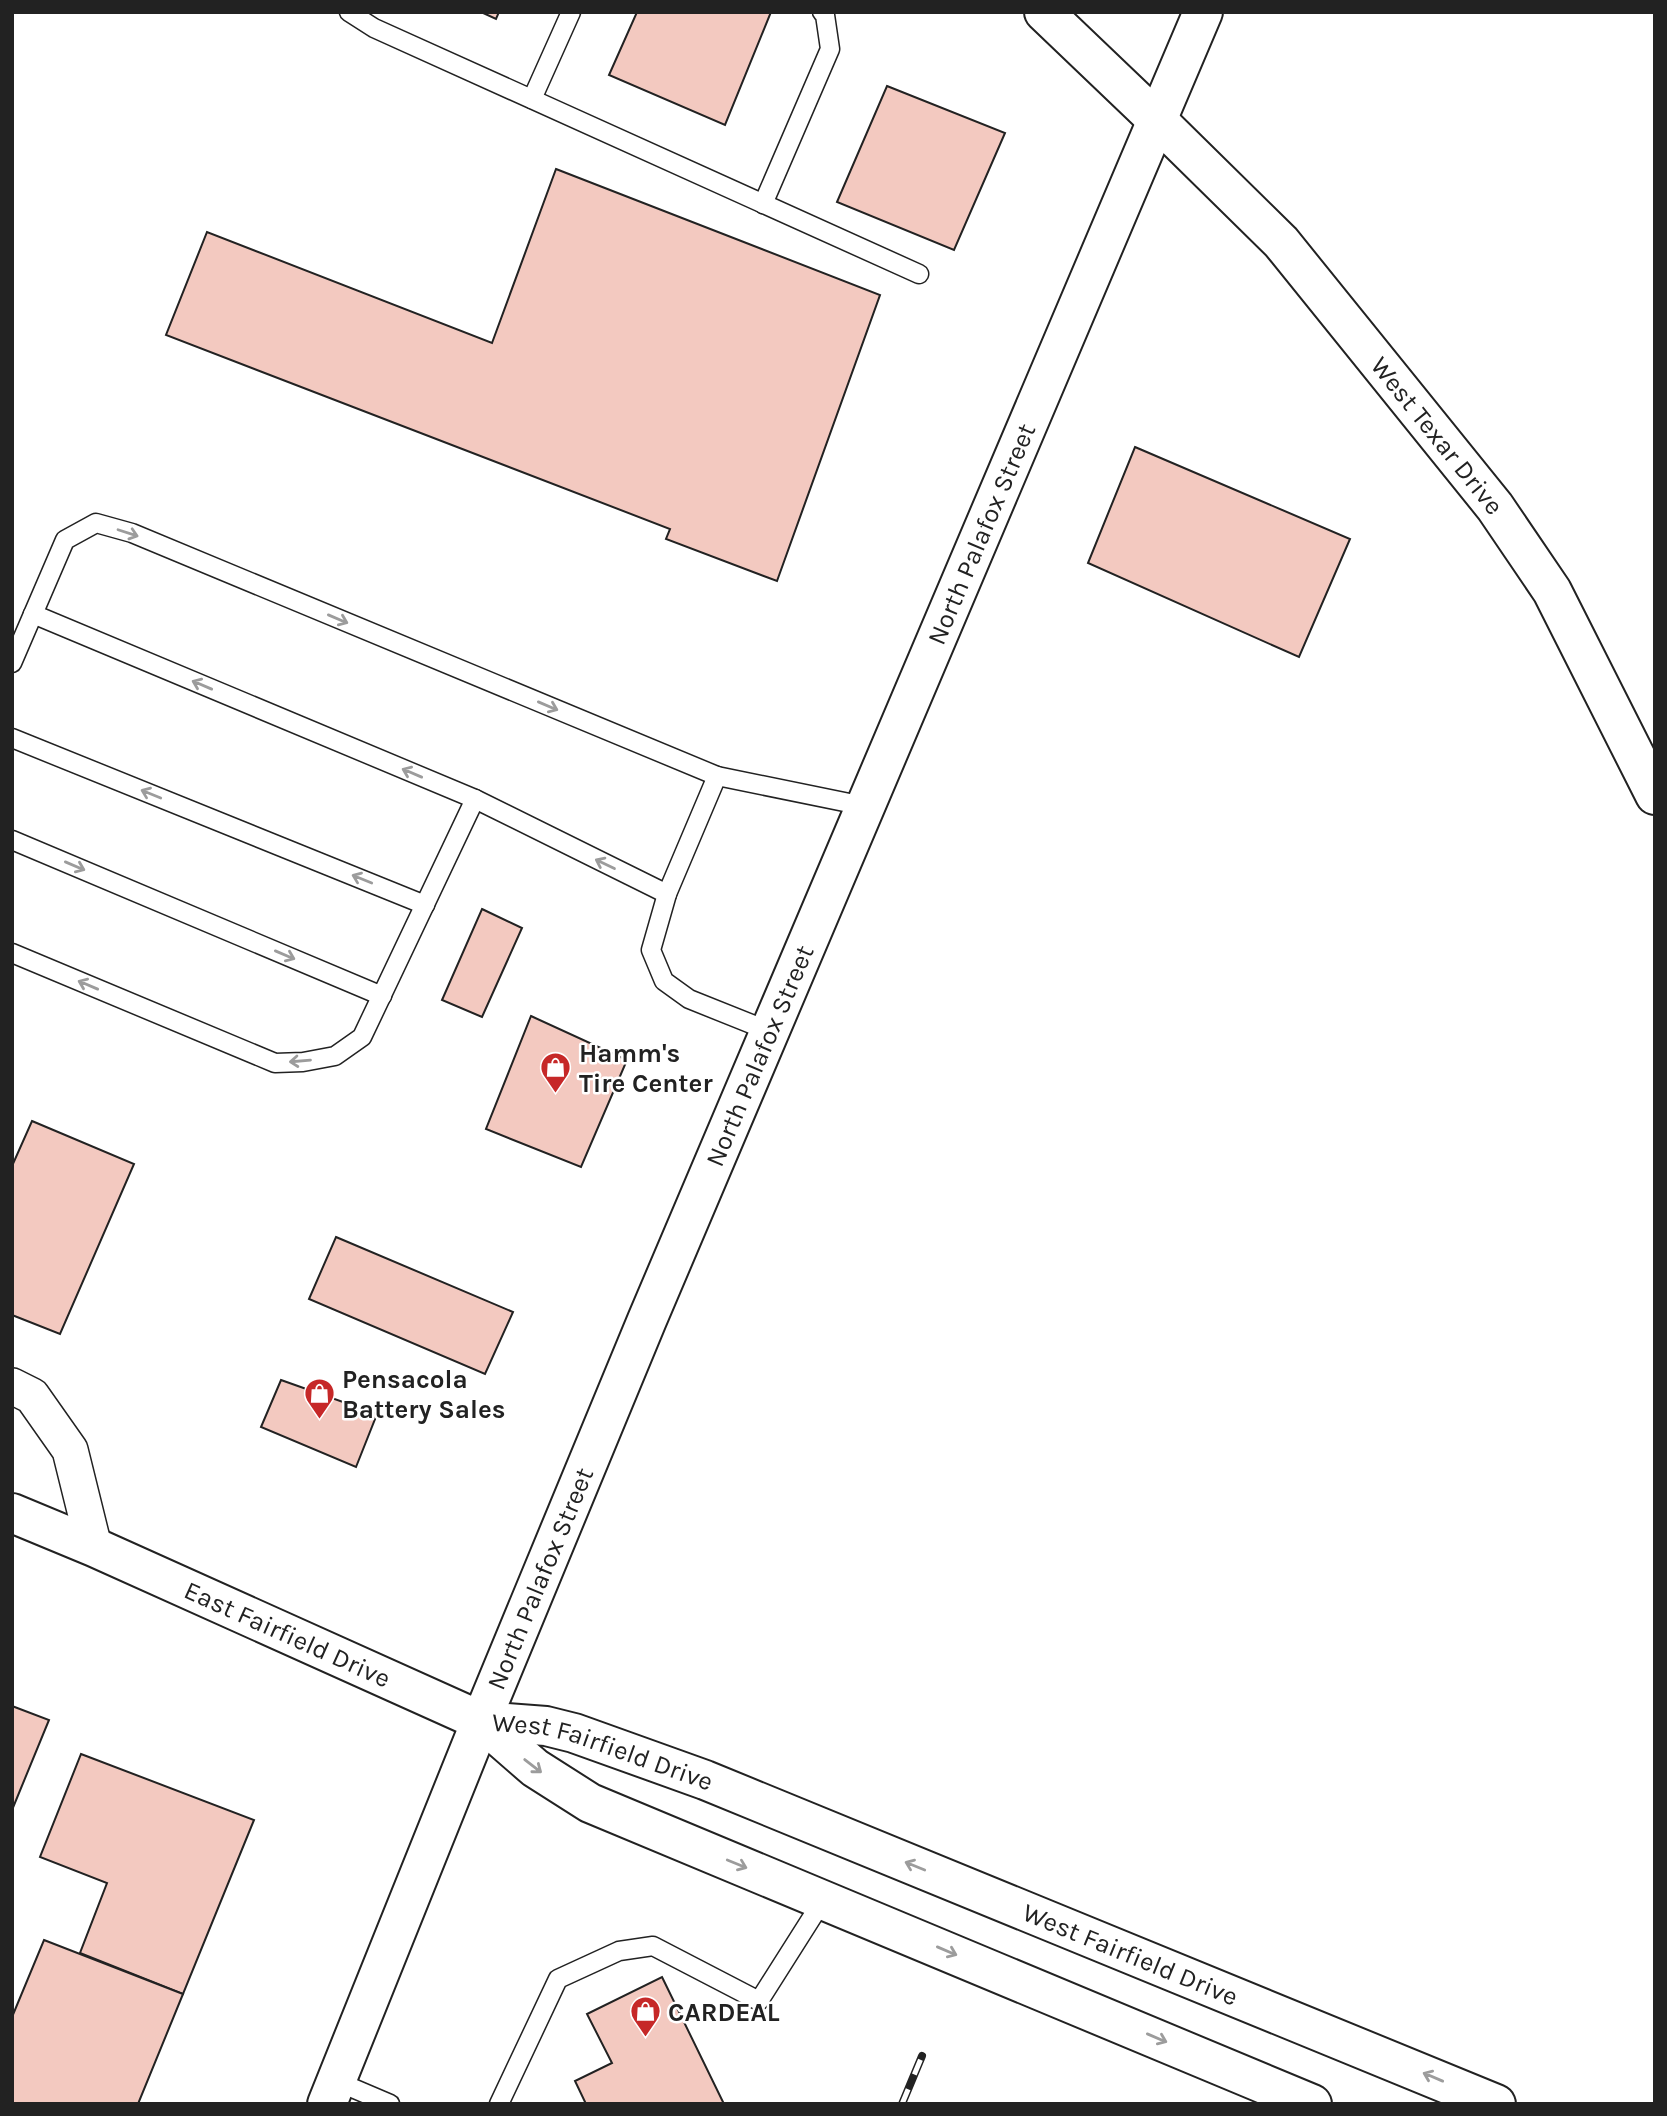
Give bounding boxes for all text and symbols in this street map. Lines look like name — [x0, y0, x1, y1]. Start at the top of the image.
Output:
street label: West Texar Drive — [1364, 350, 1510, 521]
street label: North Palafox Street — [920, 418, 1042, 649]
one-way arrow — [117, 527, 139, 540]
one-way arrow — [327, 613, 349, 626]
one-way arrow — [192, 678, 214, 691]
one-way arrow — [537, 701, 559, 714]
one-way arrow — [402, 766, 424, 779]
one-way arrow — [141, 787, 162, 800]
one-way arrow — [595, 856, 616, 870]
one-way arrow — [64, 861, 85, 874]
one-way arrow — [352, 872, 373, 885]
street label: North Palafox Street — [699, 940, 820, 1171]
one-way arrow — [273, 949, 295, 962]
one-way arrow — [78, 977, 100, 990]
place label: Hamm's Tire Center — [579, 1038, 713, 1099]
shop icon: Hamm's Tire Center — [539, 1051, 573, 1095]
one-way arrow — [289, 1055, 312, 1068]
place label: Pensacola Battery Sales — [342, 1364, 505, 1425]
shop icon: Pensacola Battery Sales — [302, 1377, 336, 1421]
street label: North Palafox Street — [480, 1463, 600, 1694]
street label: East Fairfield Drive — [180, 1574, 396, 1694]
street label: West Fairfield Drive — [491, 1706, 718, 1797]
one-way arrow — [523, 1758, 541, 1773]
one-way arrow — [725, 1858, 747, 1871]
one-way arrow — [905, 1858, 926, 1871]
street label: West Fairfield Drive — [1018, 1896, 1243, 2012]
one-way arrow — [935, 1945, 957, 1958]
shop icon: CARDEAL — [628, 1995, 662, 2039]
place label: CARDEAL — [668, 1997, 780, 2028]
one-way arrow — [1146, 2033, 1167, 2046]
one-way arrow — [1423, 2070, 1445, 2083]

